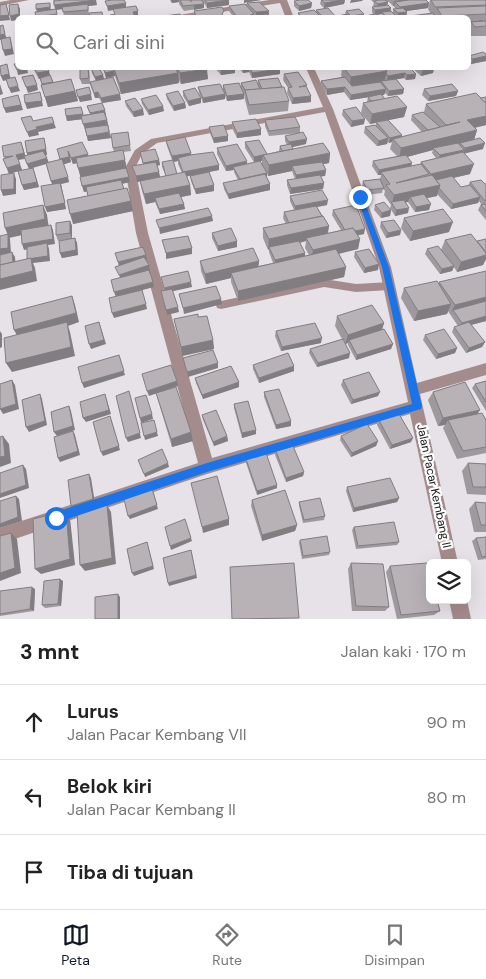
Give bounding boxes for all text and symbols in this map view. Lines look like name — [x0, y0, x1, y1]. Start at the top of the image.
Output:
search box — [15, 15, 471, 70]
icon: search — [33, 29, 61, 57]
text: Cari di sini — [73, 30, 165, 55]
route end — [349, 186, 372, 209]
street label: Jalan Pacar Kembang II — [413, 422, 455, 550]
route start — [45, 507, 68, 530]
map controls — [426, 559, 471, 604]
button: layers — [426, 559, 471, 604]
text: 3 mnt — [20, 638, 79, 666]
text: Jalan kaki · 170 m — [341, 641, 466, 662]
text: Lurus — [67, 699, 119, 724]
icon: ahead — [20, 708, 48, 736]
text: 90 m — [426, 712, 466, 733]
text: Jalan Pacar Kembang VII — [67, 724, 247, 745]
text: Belok kiri — [67, 774, 152, 799]
icon: left — [20, 783, 48, 811]
text: 80 m — [427, 787, 466, 808]
text: Jalan Pacar Kembang II — [67, 799, 236, 820]
icon: arrive — [20, 858, 48, 886]
text: Tiba di tujuan — [67, 860, 193, 885]
tab: Peta — [61, 921, 90, 969]
tab: Rute — [212, 921, 242, 969]
tab: Disimpan — [364, 921, 425, 969]

